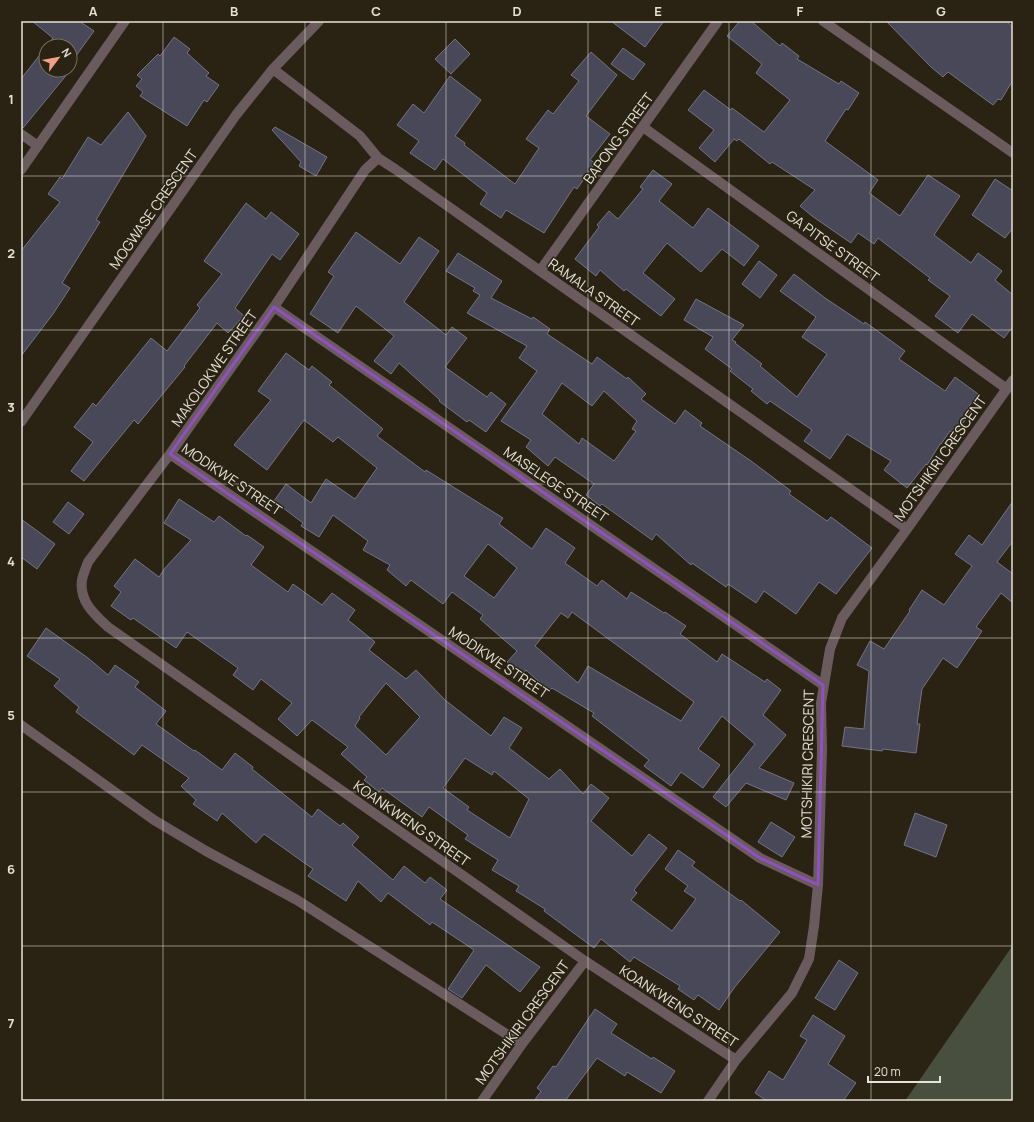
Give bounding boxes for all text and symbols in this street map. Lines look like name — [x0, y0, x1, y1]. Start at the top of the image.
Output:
text: A — [89, 2, 98, 20]
text: B — [230, 2, 238, 20]
text: C — [371, 2, 381, 20]
text: D — [512, 2, 522, 20]
text: E — [654, 2, 662, 20]
text: F — [797, 2, 804, 20]
text: G — [936, 2, 946, 20]
north arrow — [38, 38, 78, 78]
text: N — [58, 45, 75, 60]
street label: BAPONG STREET — [578, 88, 658, 187]
text: 1 — [8, 90, 14, 108]
street label: MOGWASE CRESCENT — [104, 145, 202, 273]
street label: GA PITSE STREET — [783, 206, 884, 287]
text: 2 — [7, 244, 15, 262]
street label: RAMALA STREET — [545, 253, 644, 331]
street label: MAKOLOKWE STREET — [167, 306, 262, 430]
street label: MOTSHIKIRI CRESCENT — [890, 391, 991, 524]
text: 3 — [7, 398, 15, 416]
street label: MODIKWE STREET — [178, 438, 286, 520]
street label: MASELEGE STREET — [500, 442, 613, 526]
text: 4 — [7, 552, 15, 570]
street label: MODIKWE STREET — [445, 621, 553, 703]
street label: MOTSHIKIRI CRESCENT — [796, 689, 818, 839]
text: 5 — [7, 706, 15, 724]
street label: KOANKWENG STREET — [350, 776, 474, 871]
text: 6 — [7, 860, 15, 878]
street label: MOTSHIKIRI CRESCENT — [471, 956, 574, 1088]
street label: KOANKWENG STREET — [616, 960, 743, 1052]
text: 7 — [8, 1014, 15, 1032]
scale bar — [868, 1058, 940, 1084]
text: 20 m — [874, 1063, 901, 1080]

